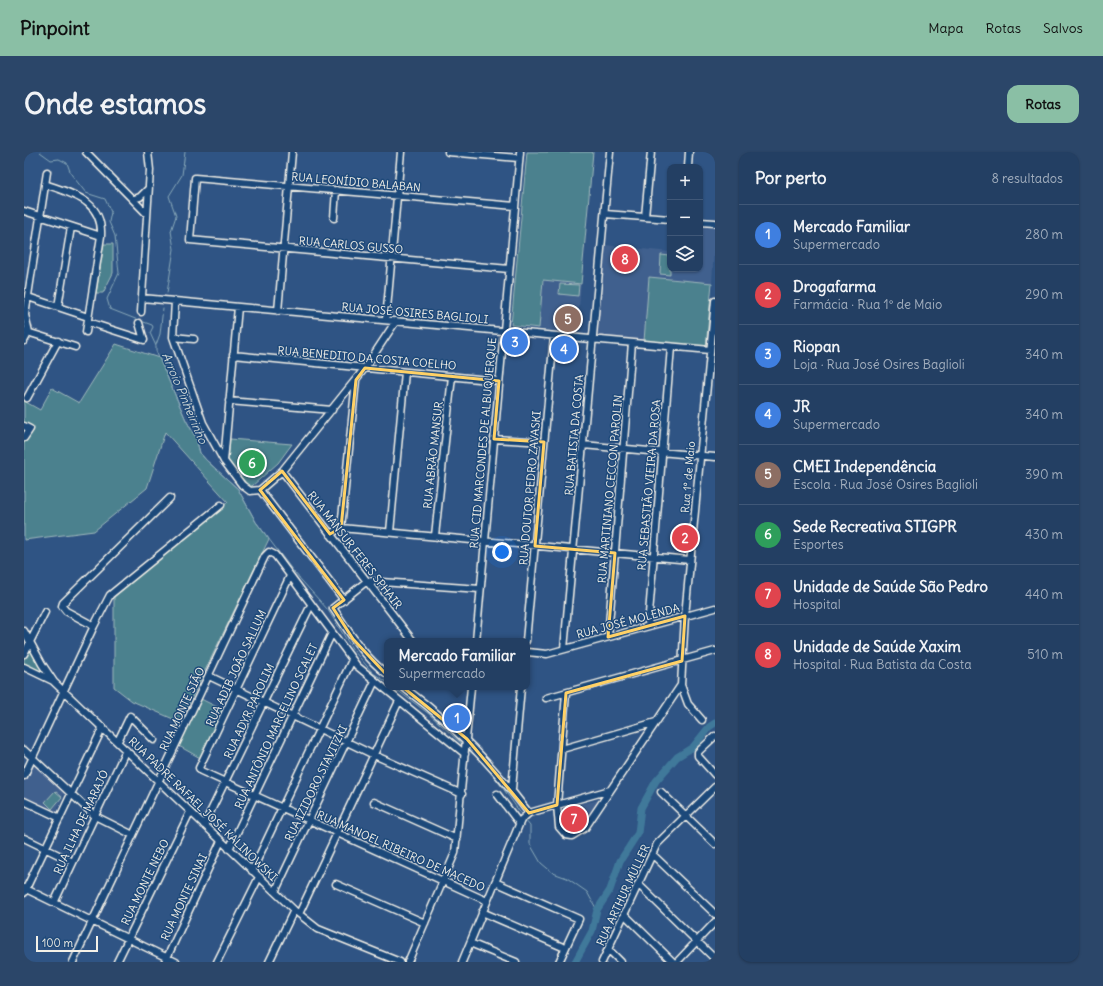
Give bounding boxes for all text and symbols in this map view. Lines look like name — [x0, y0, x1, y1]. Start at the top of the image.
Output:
text: Pinpoint — [20, 16, 90, 40]
text: Mapa — [928, 19, 963, 37]
text: Rotas — [985, 19, 1021, 37]
text: Salvos — [1043, 19, 1083, 37]
button: Rotas — [1007, 85, 1079, 123]
text: Onde estamos — [24, 86, 206, 122]
map controls — [667, 164, 703, 272]
button: + — [667, 164, 703, 200]
text: Por perto — [755, 167, 826, 189]
street label: RUA LEONÍDIO BALABAN — [291, 168, 421, 195]
text: 8 resultados — [991, 170, 1063, 187]
button: − — [667, 200, 703, 236]
text: Mercado Familiar — [793, 217, 910, 236]
text: 1 — [765, 226, 771, 243]
text: 280 m — [1025, 226, 1063, 243]
street label: RUA CARLOS GUSSO — [298, 233, 404, 257]
button: layers — [667, 236, 703, 272]
text: Supermercado — [793, 236, 880, 253]
pin: 8 — [612, 244, 638, 274]
text: Drogafarma — [793, 277, 876, 296]
text: 2 — [764, 286, 772, 303]
text: 290 m — [1025, 286, 1063, 303]
text: Farmácia · Rua 1º de Maio — [793, 296, 942, 313]
street label: RUA JOSÉ OSIRES BAGLIOLI — [341, 299, 489, 326]
pin: 5 — [555, 304, 581, 334]
pin: 3 — [502, 327, 528, 357]
pin: 4 — [551, 334, 577, 364]
street label: RUA CID MARCONDES DE ALBUQUERQUE — [467, 337, 499, 549]
text: Riopan — [793, 337, 840, 356]
street label: RUA BENEDITO DA COSTA COELHO — [277, 343, 457, 373]
text: 3 — [764, 346, 772, 363]
text: 340 m — [1025, 346, 1063, 363]
water label: Arroio Pinheirinho — [159, 350, 211, 447]
text: Loja · Rua José Osires Baglioli — [793, 356, 965, 373]
street label: RUA BATISTA DA COSTA — [562, 374, 586, 496]
street label: RUA MARTINIANO CECCON PAROLIN — [595, 394, 625, 584]
text: JR — [793, 397, 810, 416]
street label: RUA SEBASTIÃO VIEIRA DA ROSA — [635, 399, 663, 571]
street label: RUA ABRÃO MANSUR — [420, 401, 446, 509]
text: 4 — [764, 406, 772, 423]
text: 340 m — [1025, 406, 1063, 423]
street label: RUA DOUTOR PEDRO ZAVASKI — [516, 410, 544, 566]
text: Supermercado — [793, 416, 880, 433]
street label: Rua 1º de Maio — [678, 441, 698, 513]
pin: 6 — [239, 448, 265, 478]
text: CMEI Independência — [793, 457, 936, 476]
text: 5 — [764, 466, 772, 483]
text: 390 m — [1025, 466, 1063, 483]
text: Escola · Rua José Osires Baglioli — [793, 476, 978, 493]
street label: RUA MANSUR FERES SPHAIR — [305, 488, 405, 612]
text: Sede Recreativa STIGPR — [793, 517, 957, 536]
pin: 2 — [672, 523, 698, 553]
text: 6 — [764, 526, 772, 543]
text: 430 m — [1025, 526, 1063, 543]
text: Esportes — [793, 536, 844, 553]
your location — [492, 542, 512, 562]
text: Unidade de Saúde São Pedro — [793, 577, 988, 596]
text: 7 — [765, 586, 771, 603]
text: 440 m — [1025, 586, 1063, 603]
text: Hospital — [793, 596, 841, 613]
street label: RUA JOSÉ MOLENDA — [575, 600, 681, 641]
street label: RUA ADIB JOÃO SALLUM — [203, 607, 269, 729]
text: Unidade de Saúde Xaxim — [793, 637, 961, 656]
popup — [384, 638, 530, 690]
street label: RUA ANTÔNIO MARCELINO SCALET — [231, 640, 321, 811]
text: Mercado Familiar — [398, 646, 516, 665]
text: 8 — [764, 646, 772, 663]
text: 510 m — [1027, 646, 1063, 663]
text: Hospital · Rua Batista da Costa — [793, 656, 972, 673]
street label: RUA ADYR PAROLIM — [221, 661, 277, 761]
street label: RUA MONTE SIÃO — [157, 665, 207, 753]
text: Supermercado — [398, 665, 485, 682]
pin: 1 — [444, 703, 470, 733]
street label: RUA IZIDORO STAVITZKI — [282, 722, 350, 844]
street label: RUA PADRE RAFAEL JOSÉ KALINOWSKI — [126, 733, 281, 884]
street label: RUA ILHA DE MARAJÓ — [50, 767, 111, 876]
pin: 7 — [561, 804, 587, 834]
street label: RUA MANOEL RIBEIRO DE MACEDO — [315, 807, 487, 895]
street label: RUA MONTE NEBO — [118, 837, 172, 927]
street label: RUA ARTHUR MÜLLER — [592, 841, 653, 948]
street label: RUA MONTE SINAI — [158, 851, 210, 943]
scale bar — [36, 934, 98, 953]
text: 100 m — [42, 936, 73, 950]

